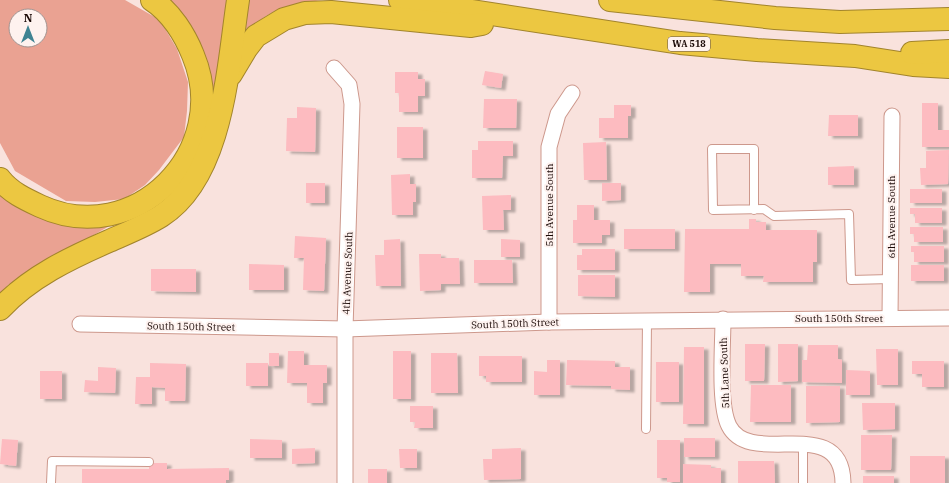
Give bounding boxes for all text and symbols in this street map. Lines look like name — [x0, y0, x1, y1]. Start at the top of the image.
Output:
north arrow — [8, 8, 48, 48]
text: N — [24, 11, 33, 25]
road number: WA 518 — [668, 37, 710, 51]
street label: 5th Avenue South — [543, 163, 556, 247]
street label: 6th Avenue South — [885, 175, 898, 259]
street label: 4th Avenue South — [340, 231, 355, 315]
street label: South 150th Street — [795, 312, 883, 325]
street label: South 150th Street — [471, 315, 560, 332]
street label: South 150th Street — [147, 319, 236, 334]
street label: 5th Lane South — [717, 337, 732, 409]

